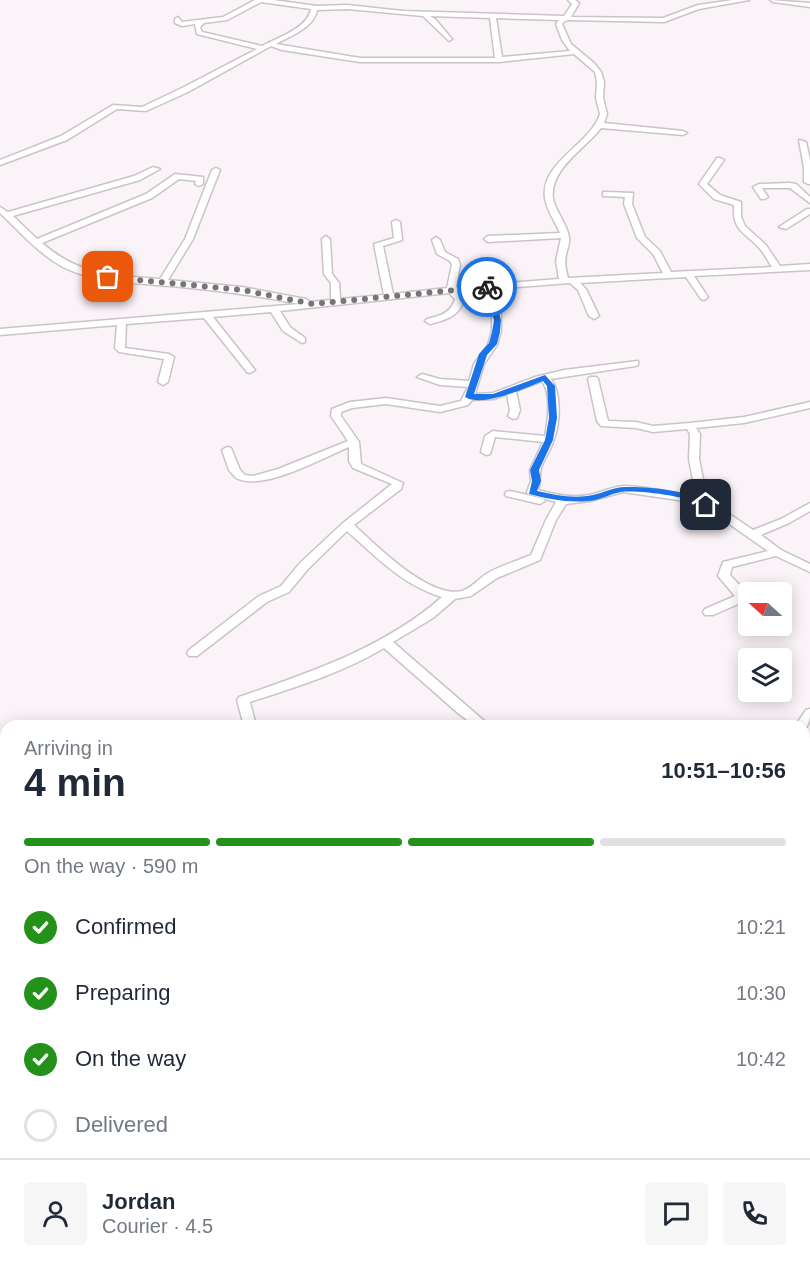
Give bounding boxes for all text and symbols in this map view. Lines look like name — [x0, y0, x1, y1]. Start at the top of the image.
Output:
pin — [82, 251, 133, 302]
courier — [457, 257, 517, 317]
icon: bag — [91, 260, 124, 293]
icon: bike — [471, 271, 504, 304]
pin — [680, 479, 731, 530]
icon: home — [689, 488, 722, 521]
north arrow — [738, 582, 792, 636]
map controls — [738, 582, 792, 702]
button: layers — [738, 648, 792, 702]
text: Arriving in — [24, 737, 113, 759]
text: 10:51–10:56 — [661, 758, 786, 783]
text: 4 min — [24, 761, 126, 804]
text: On the way · 590 m — [24, 855, 199, 877]
icon: check — [24, 911, 57, 944]
text: Confirmed — [75, 914, 176, 939]
text: 10:21 — [736, 916, 786, 938]
icon: check — [24, 977, 57, 1010]
text: Preparing — [75, 980, 170, 1005]
text: 10:30 — [736, 982, 786, 1004]
icon: check — [24, 1043, 57, 1076]
text: On the way — [75, 1046, 186, 1071]
text: 10:42 — [736, 1048, 786, 1070]
text: Delivered — [75, 1112, 168, 1137]
button: person — [24, 1182, 87, 1245]
button: chat — [645, 1182, 708, 1245]
button: phone — [723, 1182, 786, 1245]
text: Jordan — [102, 1189, 175, 1214]
text: Courier · 4.5 — [102, 1215, 213, 1237]

